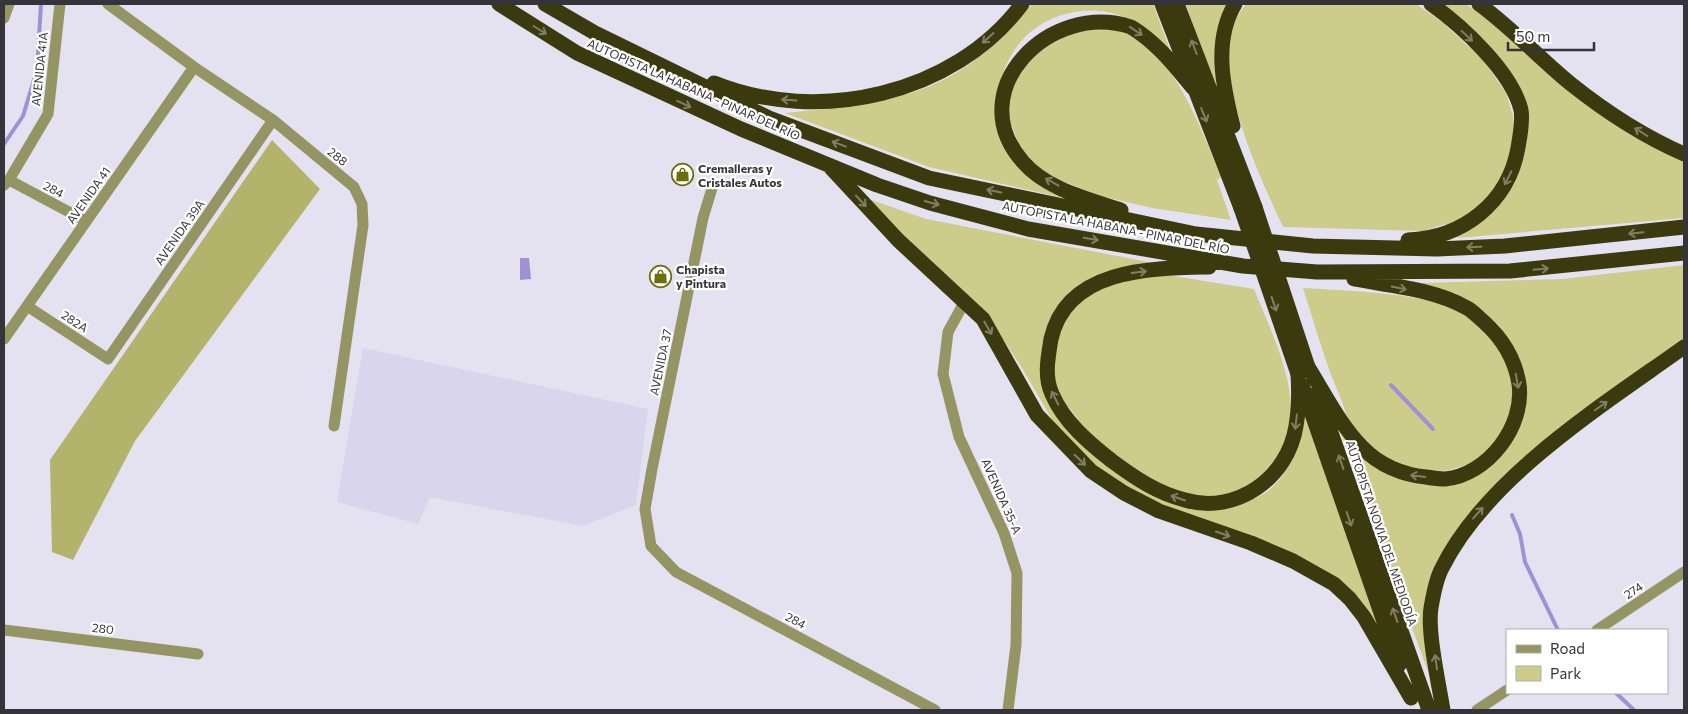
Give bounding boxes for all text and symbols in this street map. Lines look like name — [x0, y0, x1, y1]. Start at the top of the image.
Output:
scale bar — [1508, 20, 1594, 52]
one-way arrow — [533, 24, 547, 35]
one-way arrow — [1129, 25, 1143, 36]
text: 50 m — [1516, 27, 1550, 45]
one-way arrow — [1461, 30, 1474, 42]
street label: AVENIDA 41A — [28, 31, 50, 107]
one-way arrow — [982, 32, 995, 44]
street label: AUTOPISTA LA HABANA - PINAR DEL RÍO — [585, 36, 803, 143]
one-way arrow — [1189, 40, 1198, 55]
one-way arrow — [781, 95, 797, 104]
one-way arrow — [676, 100, 691, 109]
one-way arrow — [1199, 107, 1209, 122]
one-way arrow — [1634, 127, 1648, 137]
one-way arrow — [832, 139, 847, 148]
street label: 288 — [325, 144, 351, 168]
place label: Cremalleras y Cristales Autos — [698, 161, 782, 189]
shop icon: Cremalleras y Cristales Autos — [670, 163, 694, 187]
street label: AVENIDA 41 — [63, 164, 113, 226]
one-way arrow — [1503, 170, 1513, 185]
one-way arrow — [1044, 177, 1059, 187]
street label: 284 — [41, 178, 67, 200]
one-way arrow — [987, 186, 1003, 195]
one-way arrow — [855, 194, 867, 207]
street label: AVENIDA 39A — [151, 197, 207, 267]
street label: AUTOPISTA LA HABANA - PINAR DEL RÍO — [1001, 198, 1231, 256]
one-way arrow — [924, 199, 940, 209]
one-way arrow — [1628, 228, 1644, 238]
one-way arrow — [1082, 235, 1098, 245]
one-way arrow — [1466, 243, 1482, 252]
place label: Chapista y Pintura — [676, 262, 726, 290]
shop icon: Chapista y Pintura — [648, 264, 672, 288]
one-way arrow — [1532, 264, 1548, 273]
one-way arrow — [1131, 267, 1147, 277]
one-way arrow — [1391, 284, 1407, 293]
one-way arrow — [1270, 296, 1279, 311]
street label: 282A — [59, 307, 91, 335]
one-way arrow — [983, 320, 993, 335]
street label: AVENIDA 37 — [646, 328, 674, 396]
one-way arrow — [1513, 372, 1522, 388]
one-way arrow — [1050, 390, 1060, 405]
one-way arrow — [1594, 401, 1608, 411]
one-way arrow — [1291, 414, 1301, 430]
street label: AUTOPISTA NOVIA DEL MEDIODÍA — [1344, 438, 1420, 628]
one-way arrow — [1074, 454, 1087, 466]
one-way arrow — [1336, 454, 1345, 470]
street label: AVENIDA 35-A — [979, 456, 1025, 536]
one-way arrow — [1411, 471, 1427, 481]
one-way arrow — [1171, 493, 1186, 502]
one-way arrow — [1473, 506, 1484, 519]
one-way arrow — [1344, 511, 1354, 527]
one-way arrow — [1215, 530, 1231, 539]
street label: 274 — [1621, 579, 1645, 601]
one-way arrow — [1390, 608, 1399, 623]
street label: 284 — [783, 609, 809, 631]
street label: 280 — [91, 620, 115, 636]
legend — [1506, 629, 1668, 694]
text: Road — [1550, 639, 1585, 657]
one-way arrow — [1431, 654, 1441, 670]
text: Park — [1550, 664, 1581, 682]

